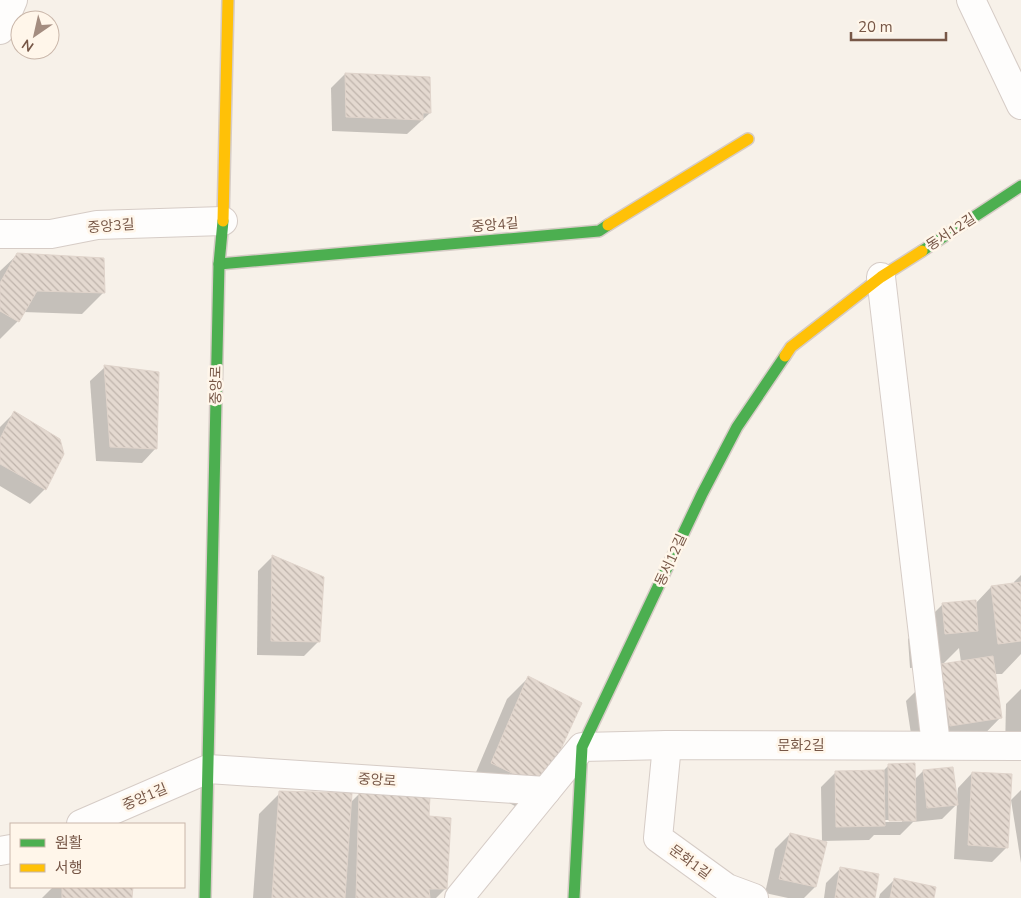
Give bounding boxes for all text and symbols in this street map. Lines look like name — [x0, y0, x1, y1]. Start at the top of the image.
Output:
north arrow — [10, 10, 60, 60]
scale bar — [851, 10, 946, 42]
text: 20 m — [858, 17, 893, 37]
text: N — [18, 35, 38, 56]
street label: 동서12길 — [923, 209, 979, 255]
street label: 중앙4길 — [471, 213, 519, 237]
street label: 중앙3길 — [87, 215, 135, 237]
street label: 중앙로 — [206, 365, 226, 404]
street label: 동서12길 — [651, 531, 691, 589]
street label: 문화2길 — [777, 736, 825, 755]
street label: 중앙로 — [357, 769, 397, 791]
street label: 중앙1길 — [120, 779, 170, 815]
legend — [10, 823, 185, 888]
text: 원활 — [55, 833, 83, 853]
street label: 문화1길 — [665, 840, 715, 884]
text: 서행 — [55, 858, 83, 878]

